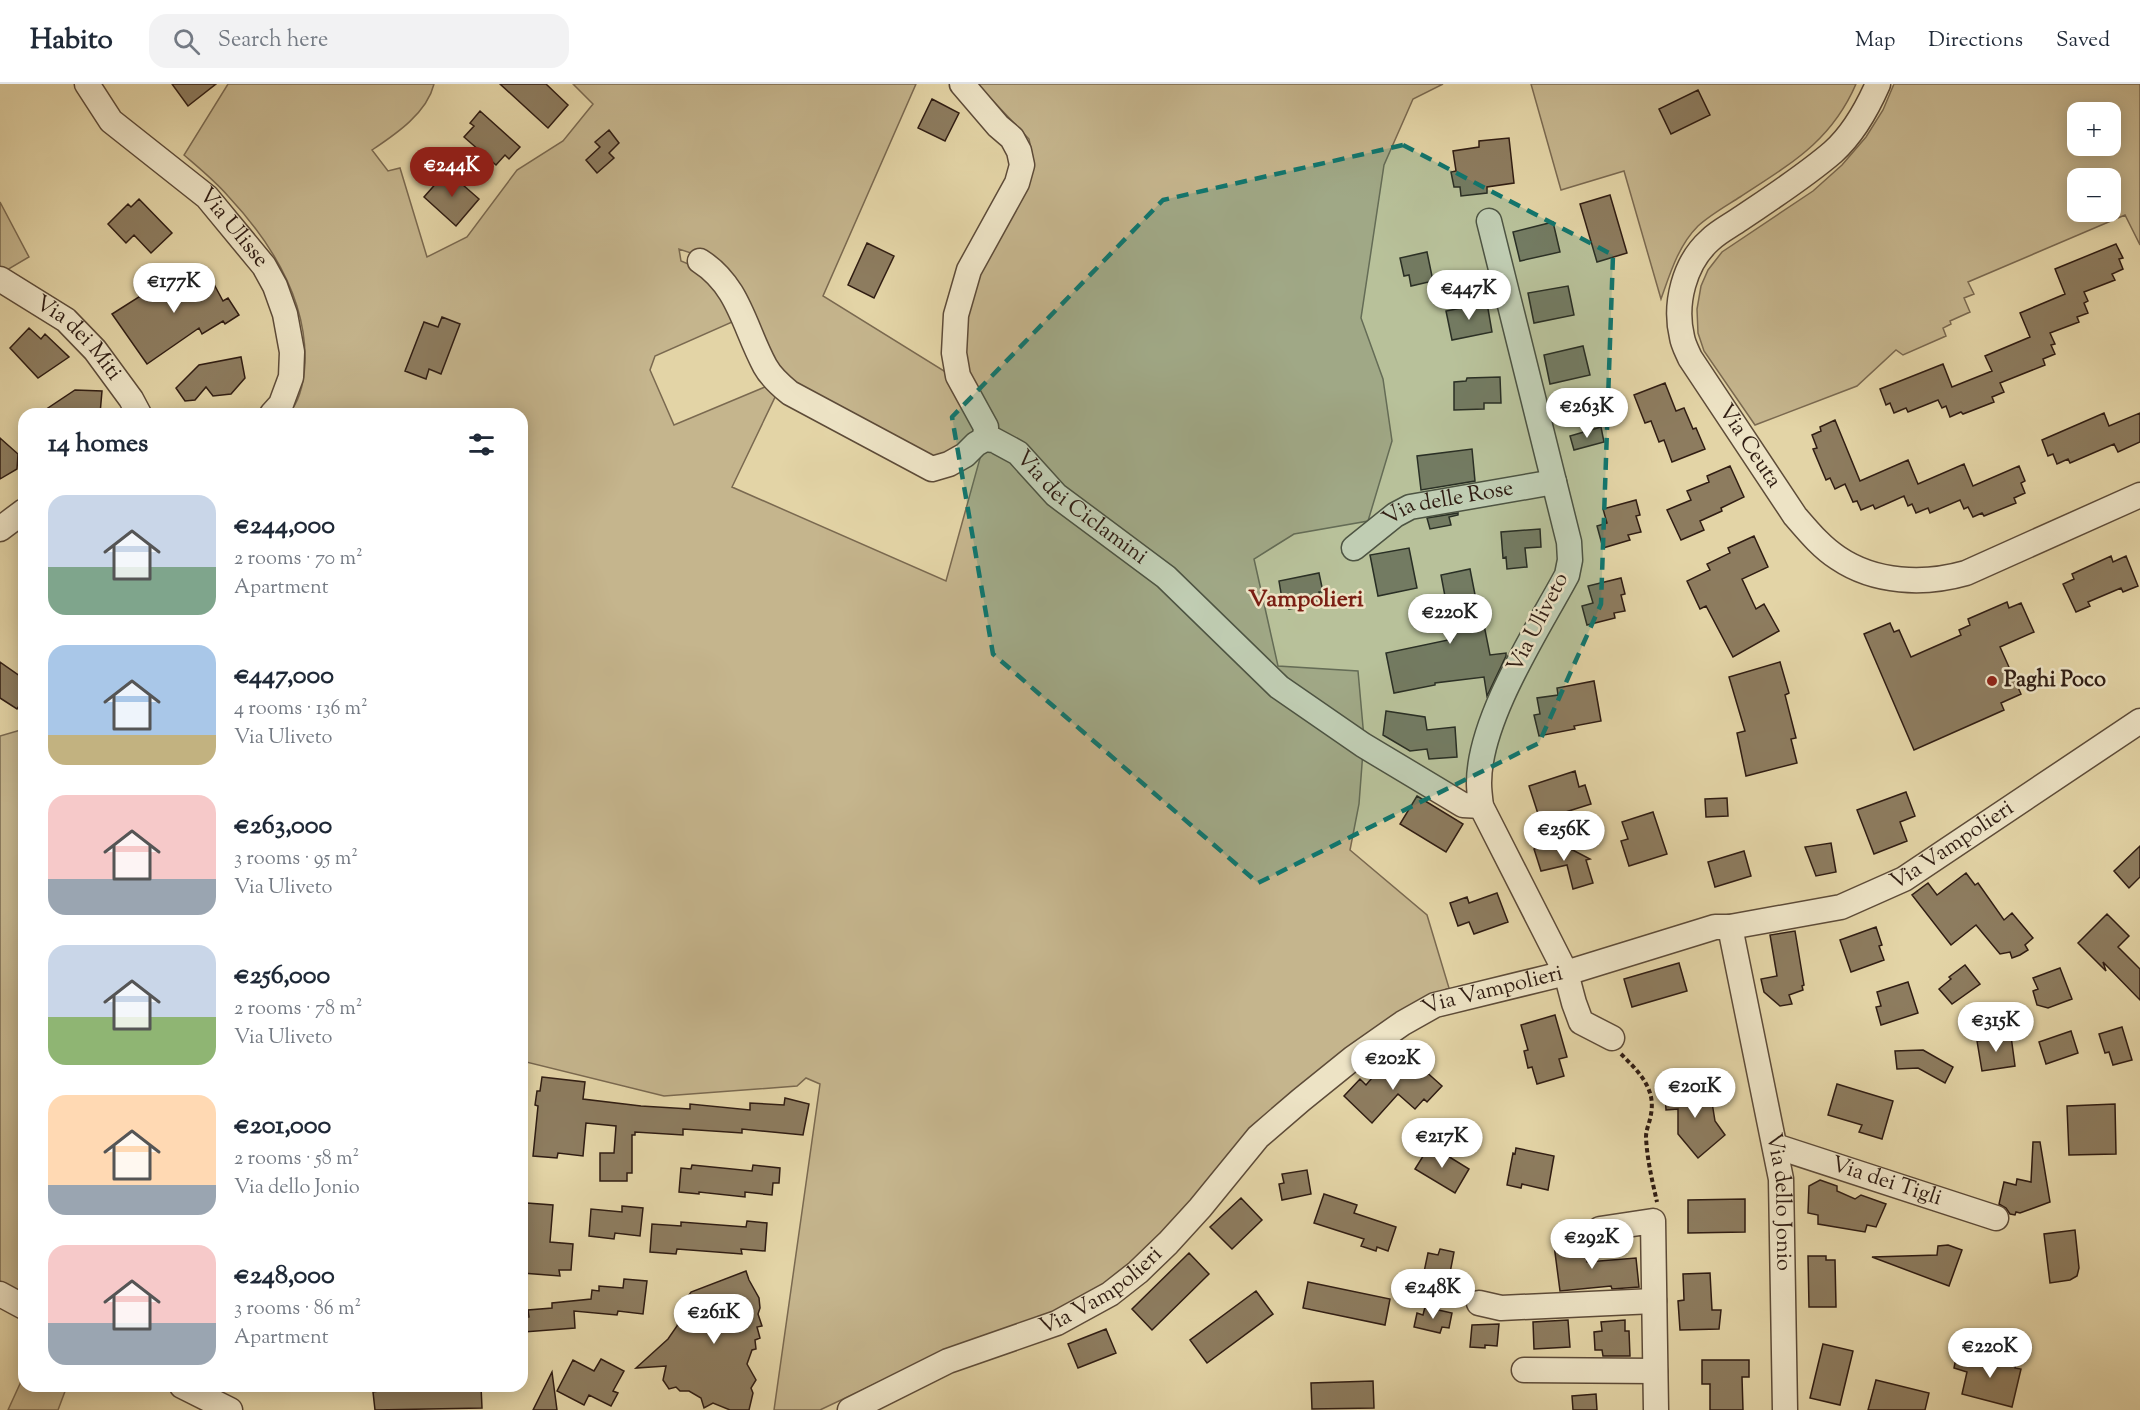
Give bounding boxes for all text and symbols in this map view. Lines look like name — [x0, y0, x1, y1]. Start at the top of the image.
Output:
search box — [149, 14, 569, 68]
text: Habito — [30, 21, 113, 61]
icon: search — [170, 25, 203, 58]
text: Search here — [218, 25, 328, 57]
text: Map — [1855, 26, 1895, 56]
text: Directions — [1928, 26, 2023, 56]
text: Saved — [2056, 26, 2110, 56]
map controls — [2067, 102, 2121, 222]
button: + — [2067, 102, 2121, 156]
pin: €244K — [410, 147, 494, 198]
text: €244K — [424, 152, 480, 181]
button: − — [2067, 168, 2121, 222]
street label: Via Ulisse — [190, 181, 276, 275]
pin: €177K — [132, 263, 216, 314]
text: €177K — [147, 268, 201, 297]
pin: €447K — [1427, 270, 1511, 321]
text: €447K — [1441, 275, 1497, 304]
street label: Via dei Miti — [28, 288, 129, 388]
pin: €263K — [1545, 388, 1629, 439]
text: €263K — [1560, 393, 1614, 422]
street label: Via Ceuta — [1709, 398, 1789, 495]
text: 14 homes — [48, 426, 148, 463]
icon: filters — [465, 428, 498, 461]
street label: Via dei Ciclamini — [1007, 444, 1154, 573]
street label: Via delle Rose — [1376, 473, 1516, 534]
text: €244,000 — [234, 508, 335, 545]
icon: home — [96, 519, 168, 591]
text: 2 rooms · 70 m² — [234, 545, 363, 574]
street label: Via Uliveto — [1500, 567, 1578, 679]
text: Apartment — [234, 574, 329, 603]
district label: Vampolieri — [1248, 583, 1364, 617]
pin: €220K — [1408, 594, 1492, 645]
text: €220K — [1422, 599, 1478, 628]
text: €447,000 — [234, 658, 334, 695]
place label: Paghi Poco — [2004, 665, 2106, 697]
icon: home — [96, 669, 168, 741]
marker: Paghi Poco — [1985, 674, 1999, 688]
text: 4 rooms · 136 m² — [234, 695, 368, 724]
text: Via Uliveto — [234, 724, 332, 753]
street label: Via Vampolieri — [1885, 793, 2021, 899]
text: €263,000 — [234, 808, 332, 845]
pin: €256K — [1522, 811, 1606, 862]
text: €256K — [1538, 816, 1590, 845]
icon: home — [96, 819, 168, 891]
text: 3 rooms · 95 m² — [234, 845, 358, 874]
text: Via Uliveto — [234, 874, 332, 903]
text: €256,000 — [234, 958, 330, 995]
street label: Via Vampolieri — [1417, 958, 1567, 1025]
icon: home — [96, 969, 168, 1041]
text: 2 rooms · 78 m² — [234, 995, 363, 1024]
pin: €315K — [1954, 1002, 2038, 1053]
text: €315K — [1972, 1007, 2020, 1036]
text: Via Uliveto — [234, 1024, 332, 1053]
pin: €202K — [1351, 1040, 1435, 1091]
text: €202K — [1365, 1045, 1421, 1074]
pin: €201K — [1653, 1068, 1737, 1119]
text: €201K — [1668, 1073, 1722, 1102]
text: €201,000 — [234, 1108, 331, 1145]
pin: €217K — [1400, 1118, 1484, 1169]
icon: home — [96, 1119, 168, 1191]
text: €217K — [1416, 1123, 1468, 1152]
street label: Via dello Jonio — [1756, 1130, 1799, 1271]
text: 2 rooms · 58 m² — [234, 1145, 359, 1174]
street label: Via dei Tigli — [1827, 1149, 1946, 1215]
text: Via dello Jonio — [234, 1174, 360, 1203]
pin: €292K — [1550, 1219, 1634, 1270]
text: €292K — [1565, 1224, 1620, 1253]
street label: Via Vampolieri — [1035, 1240, 1170, 1344]
text: €248,000 — [234, 1258, 335, 1295]
icon: home — [96, 1269, 168, 1341]
pin: €248K — [1391, 1269, 1475, 1320]
text: €248K — [1405, 1274, 1461, 1303]
pin: €261K — [672, 1294, 756, 1345]
text: 3 rooms · 86 m² — [234, 1295, 361, 1324]
text: €261K — [688, 1299, 740, 1328]
text: Apartment — [234, 1324, 329, 1353]
pin: €220K — [1948, 1328, 2032, 1379]
text: €220K — [1962, 1333, 2018, 1362]

